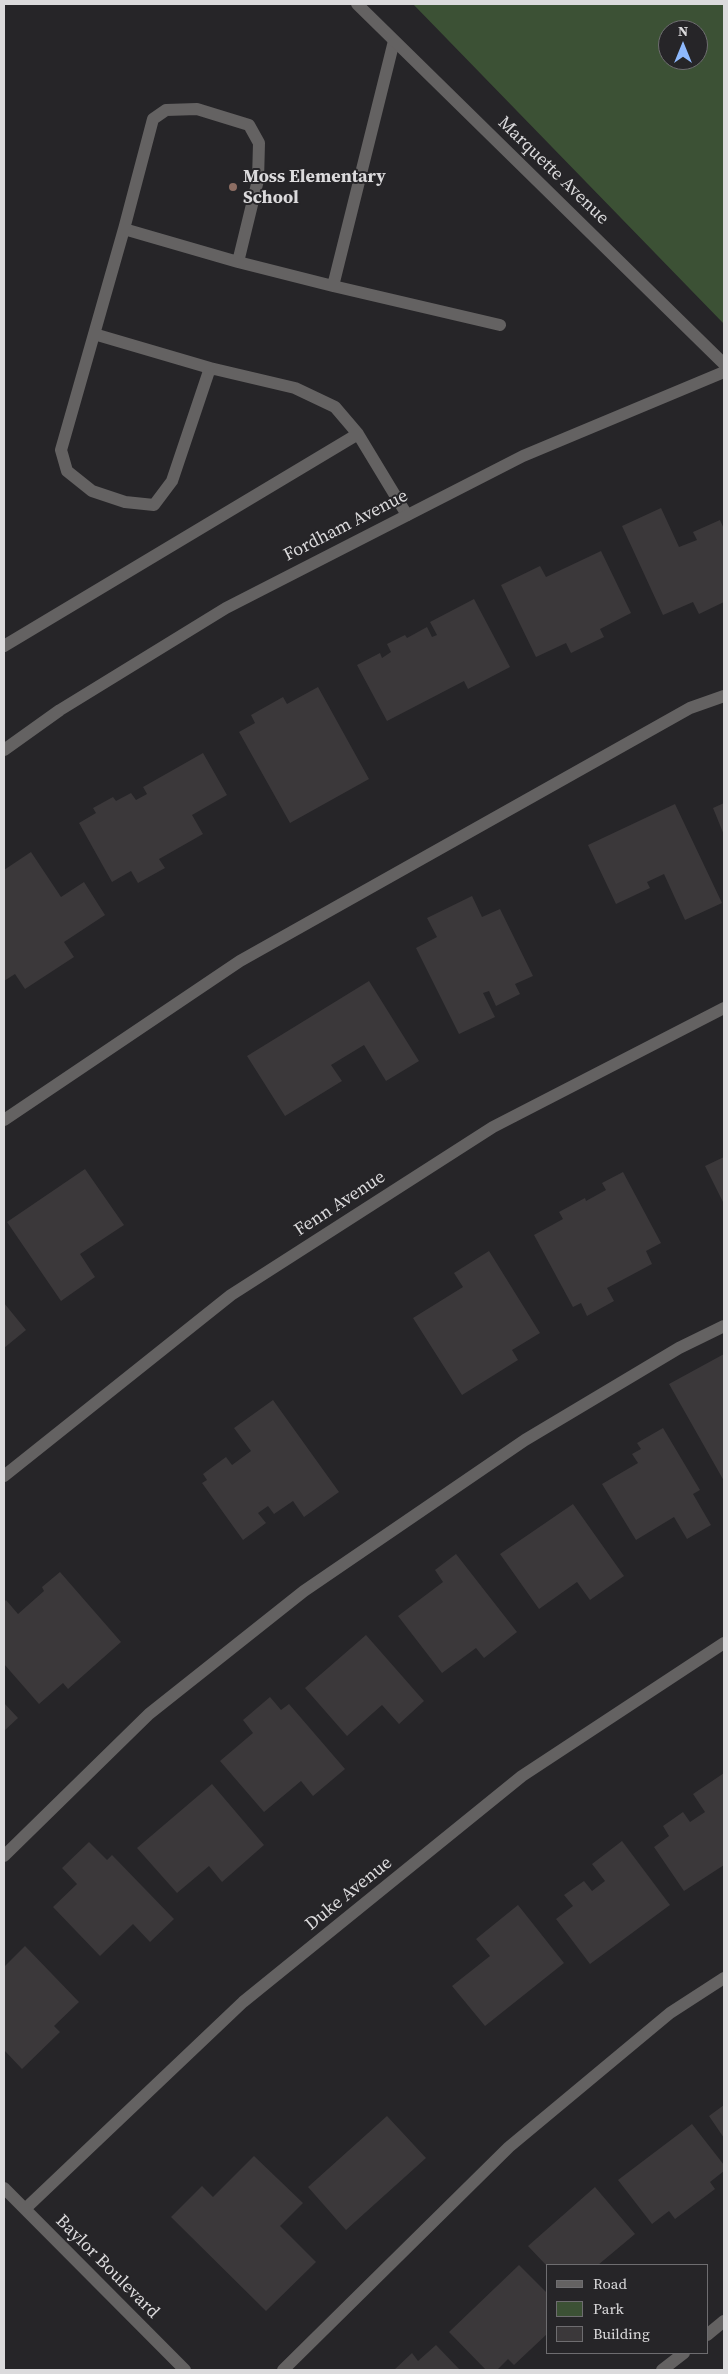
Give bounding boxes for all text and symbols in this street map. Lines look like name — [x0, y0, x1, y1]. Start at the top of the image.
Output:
north arrow — [658, 20, 708, 70]
text: N — [678, 21, 688, 41]
street label: Marquette Avenue — [493, 112, 613, 230]
place label: Moss Elementary School — [243, 166, 386, 208]
marker: Moss Elementary School — [227, 181, 239, 193]
street label: Fordham Avenue — [280, 485, 412, 567]
street label: Fenn Avenue — [291, 1167, 389, 1241]
street label: Duke Avenue — [301, 1852, 397, 1936]
street label: Baylor Boulevard — [51, 2211, 163, 2323]
legend — [546, 2264, 708, 2354]
text: Road — [593, 2273, 627, 2294]
text: Park — [593, 2298, 624, 2319]
text: Building — [593, 2323, 650, 2344]

